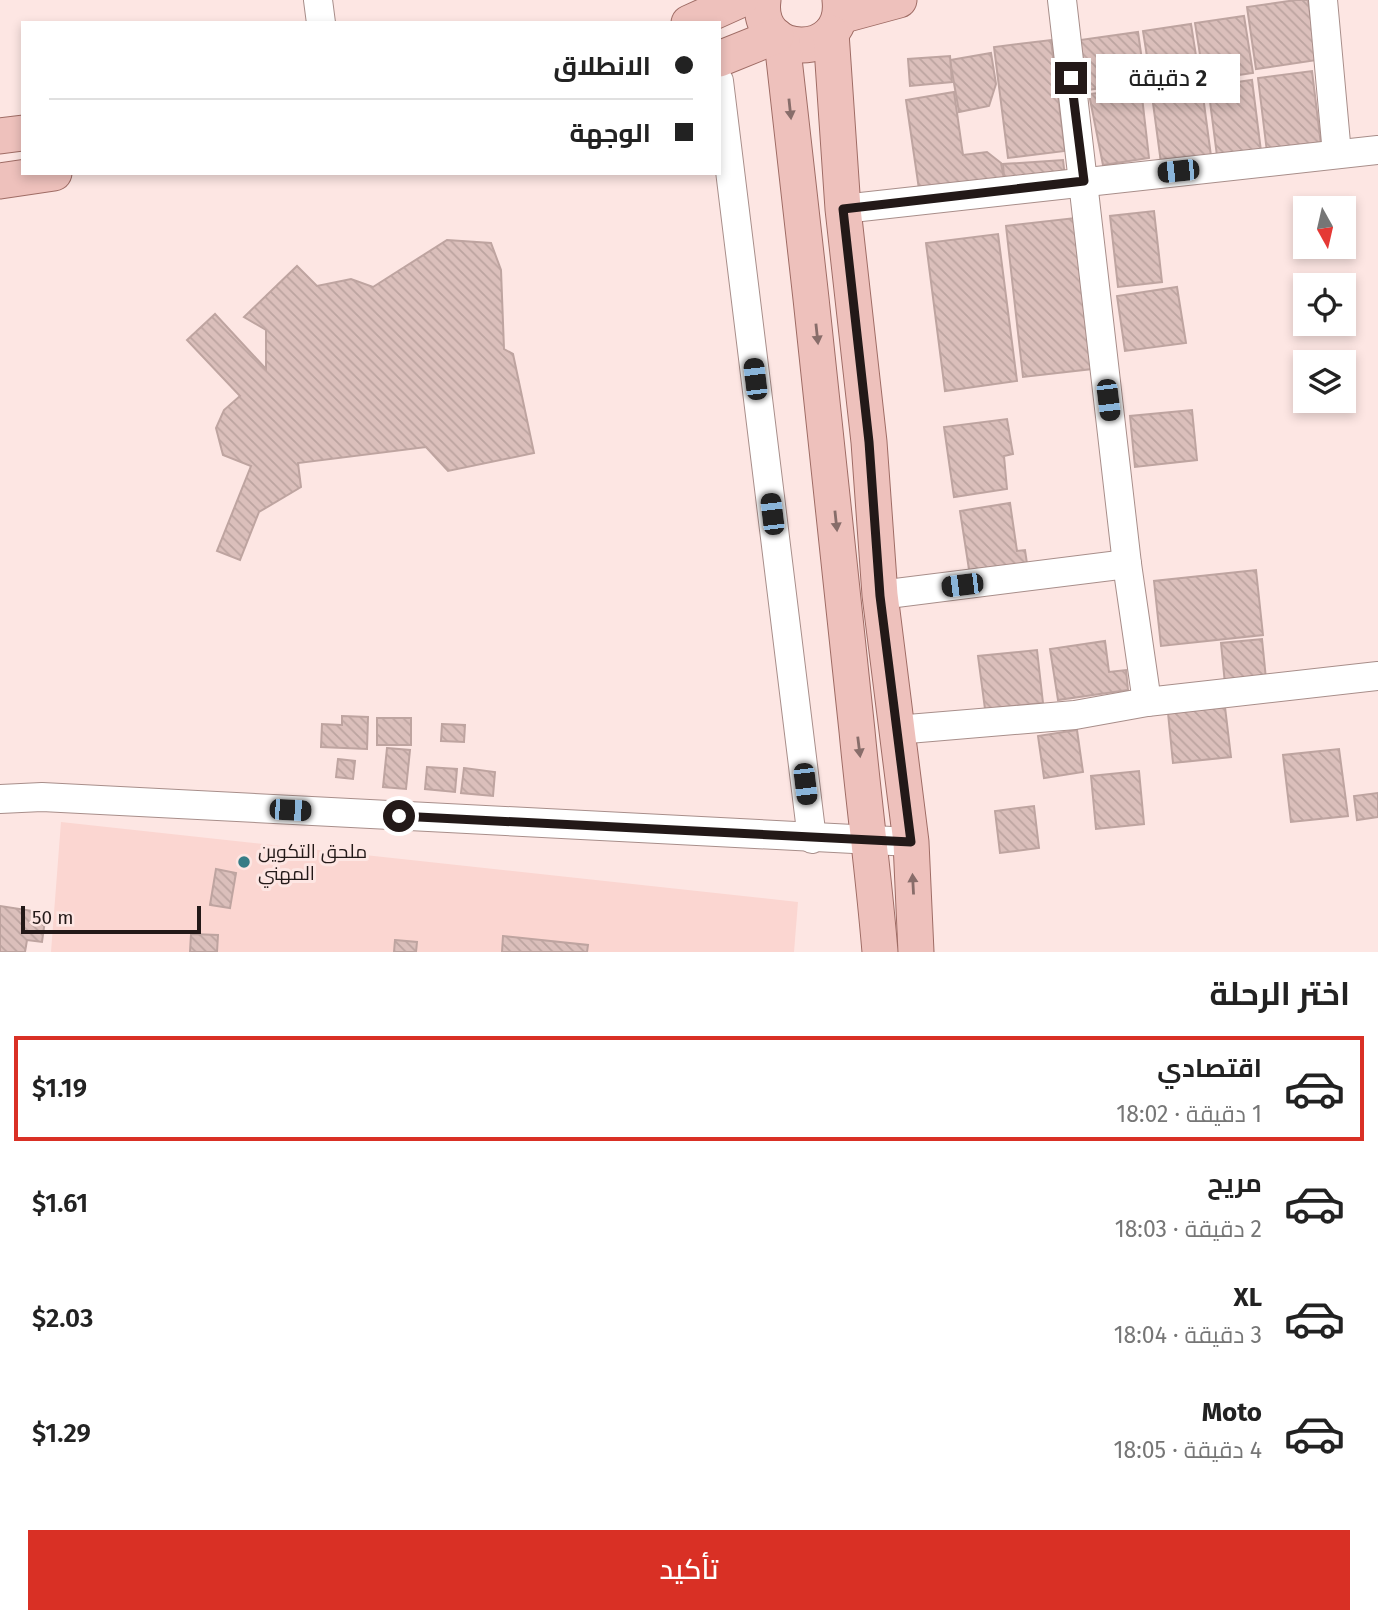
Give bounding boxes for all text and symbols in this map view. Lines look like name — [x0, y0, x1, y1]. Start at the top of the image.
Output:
text: الانطلاق — [553, 51, 651, 82]
callout: 2 دقيقة — [1096, 54, 1239, 102]
route end — [1055, 62, 1087, 94]
text: 2 دقيقة — [1129, 64, 1207, 92]
one-way arrow — [785, 98, 796, 120]
text: الوجهة — [570, 118, 651, 149]
car — [1157, 158, 1200, 184]
north arrow — [1293, 196, 1356, 259]
map controls — [1293, 196, 1356, 413]
button: locate — [1293, 273, 1356, 336]
one-way arrow — [812, 324, 823, 346]
button: layers — [1293, 350, 1356, 413]
car — [743, 357, 768, 401]
car — [1096, 378, 1121, 422]
car — [760, 492, 785, 536]
one-way arrow — [831, 510, 842, 532]
car — [940, 572, 985, 598]
one-way arrow — [854, 736, 865, 758]
car — [793, 762, 818, 806]
car — [269, 798, 312, 822]
route start — [383, 800, 415, 832]
place label: ملحق التكوين المهني — [258, 840, 367, 888]
marker: ملحق التكوين المهني — [236, 854, 252, 870]
one-way arrow — [907, 873, 918, 895]
scale bar — [21, 903, 201, 935]
text: 50 m — [32, 906, 73, 929]
text: اختر الرحلة — [1209, 975, 1350, 1013]
text: اقتصادي — [1157, 1053, 1262, 1084]
icon: car — [1283, 1057, 1346, 1120]
text: $1.19 — [32, 1073, 87, 1104]
text: 1 دقيقة · 18:02 — [1116, 1100, 1262, 1128]
text: مريح — [1207, 1168, 1262, 1199]
icon: car — [1283, 1172, 1346, 1235]
text: $1.61 — [32, 1188, 88, 1219]
text: 2 دقيقة · 18:03 — [1115, 1215, 1262, 1243]
text: XL — [1234, 1282, 1262, 1313]
icon: car — [1283, 1287, 1346, 1350]
text: $2.03 — [32, 1303, 93, 1334]
text: 3 دقيقة · 18:04 — [1114, 1321, 1262, 1349]
text: Moto — [1202, 1397, 1262, 1428]
icon: car — [1283, 1402, 1346, 1465]
text: $1.29 — [32, 1418, 91, 1449]
text: 4 دقيقة · 18:05 — [1114, 1436, 1262, 1464]
button: تأكيد — [28, 1530, 1350, 1610]

